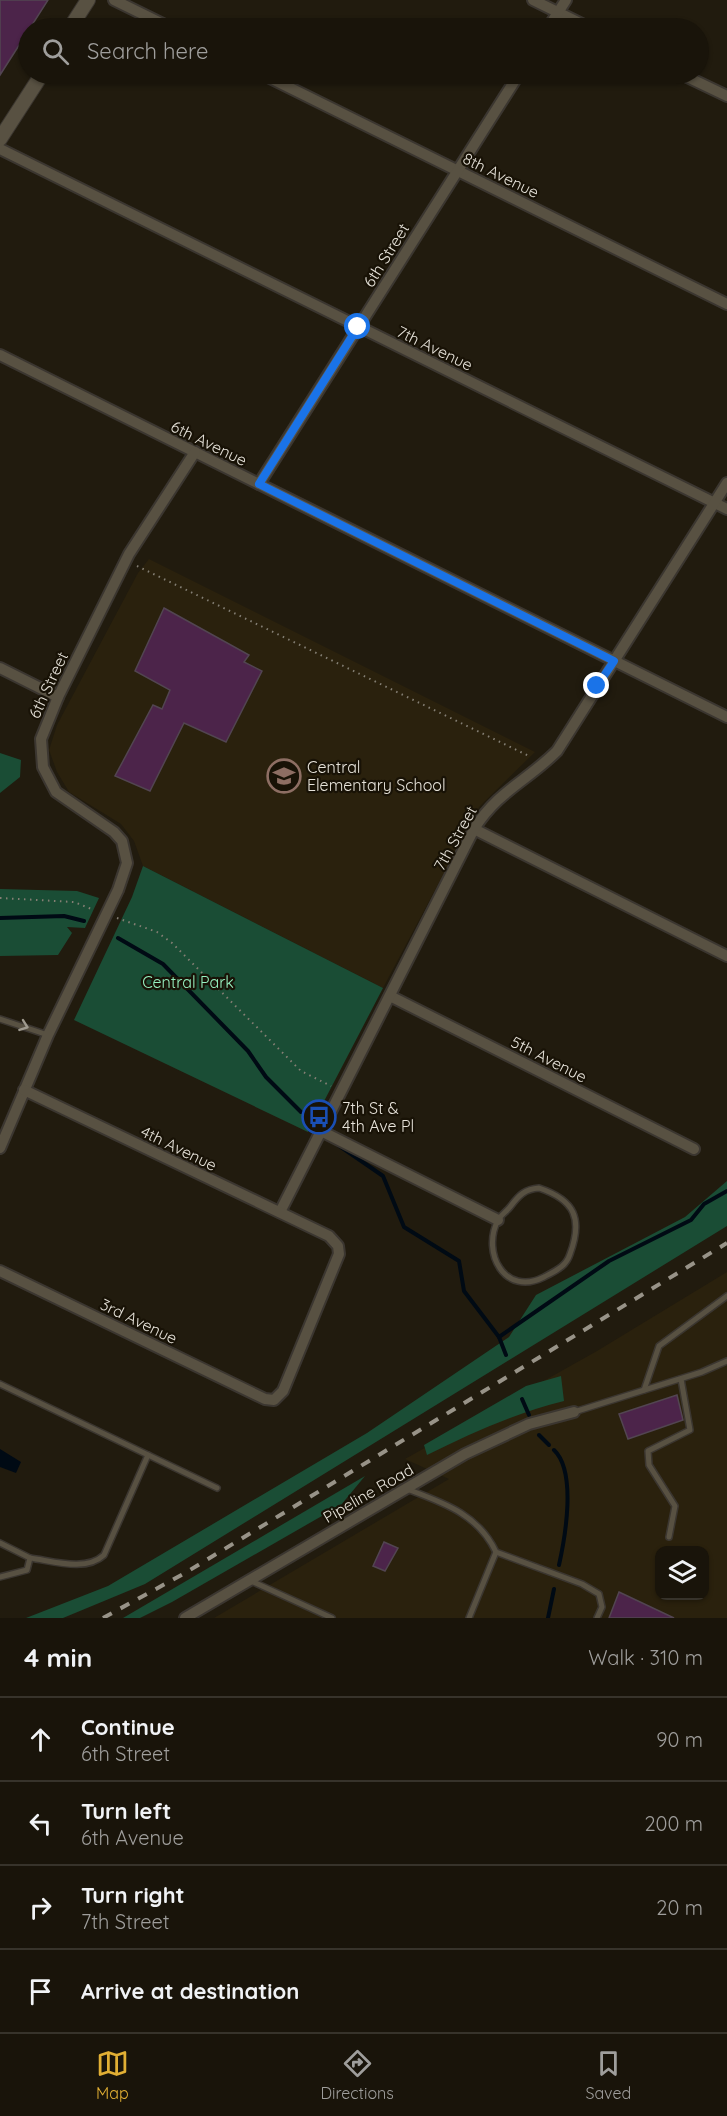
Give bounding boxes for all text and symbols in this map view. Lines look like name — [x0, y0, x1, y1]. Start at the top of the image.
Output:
search box — [18, 18, 709, 84]
icon: search — [39, 35, 72, 68]
text: Search here — [87, 37, 208, 65]
street label: 8th Avenue — [460, 148, 542, 202]
street label: 6th Street — [359, 220, 413, 290]
route start — [344, 313, 370, 339]
street label: 7th Avenue — [394, 321, 476, 375]
street label: 6th Avenue — [168, 416, 250, 470]
street label: 6th Street — [24, 649, 72, 721]
route end — [583, 672, 609, 698]
place label: Central Elementary School — [307, 757, 446, 795]
school or university icon: Central Elementary School — [266, 758, 302, 794]
street label: 7th Street — [429, 802, 481, 874]
park label: Central Park — [142, 972, 234, 992]
one-way arrow — [18, 1019, 29, 1032]
street label: 5th Avenue — [508, 1031, 590, 1087]
place label: 7th St & 4th Ave Pl — [342, 1098, 414, 1136]
bus stop icon: 7th St & 4th Ave Pl — [301, 1099, 337, 1135]
street label: 4th Avenue — [138, 1121, 220, 1175]
street label: 3rd Avenue — [97, 1294, 181, 1348]
street label: Pipeline Road — [319, 1459, 417, 1527]
map controls — [655, 1546, 709, 1600]
button: layers — [655, 1546, 709, 1600]
text: 4 min — [24, 1641, 92, 1674]
text: Walk · 310 m — [588, 1645, 703, 1670]
text: Continue — [81, 1713, 175, 1741]
icon: ahead — [24, 1723, 57, 1756]
text: 90 m — [656, 1727, 703, 1752]
text: 6th Street — [81, 1741, 170, 1766]
text: Turn left — [81, 1797, 171, 1825]
icon: left — [24, 1807, 57, 1840]
text: 200 m — [644, 1811, 703, 1836]
text: 6th Avenue — [81, 1825, 184, 1850]
text: Turn right — [81, 1881, 185, 1909]
icon: right — [24, 1891, 57, 1924]
text: 20 m — [656, 1895, 703, 1920]
text: 7th Street — [81, 1909, 170, 1934]
icon: arrive — [24, 1975, 57, 2008]
text: Arrive at destination — [81, 1977, 299, 2005]
tab: Map — [96, 2047, 129, 2103]
tab: Directions — [321, 2047, 394, 2103]
tab: Saved — [586, 2047, 631, 2103]

